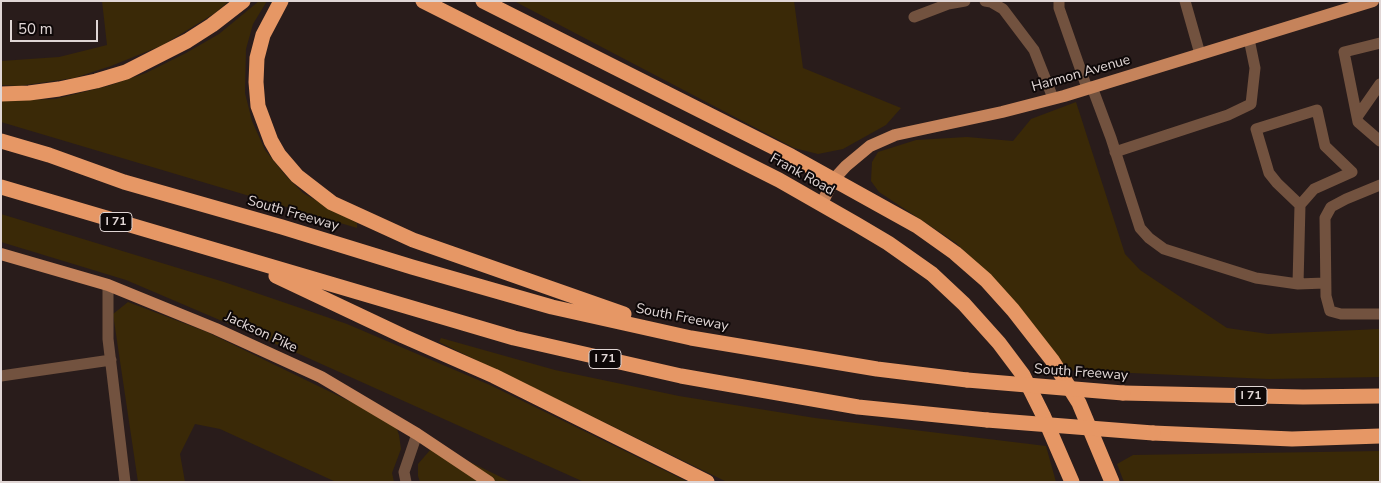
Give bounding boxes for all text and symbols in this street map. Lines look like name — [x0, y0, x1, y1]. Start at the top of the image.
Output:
scale bar — [12, 10, 100, 42]
text: 50 m — [18, 19, 53, 39]
street label: Harmon Avenue — [1030, 52, 1132, 96]
street label: Frank Road — [767, 150, 837, 200]
street label: South Freeway — [245, 193, 341, 235]
road number: I 71 — [100, 212, 132, 232]
street label: South Freeway — [634, 301, 730, 335]
street label: Jackson Pike — [222, 309, 300, 357]
road number: I 71 — [589, 349, 621, 368]
street label: South Freeway — [1033, 361, 1129, 385]
road number: I 71 — [1235, 386, 1267, 406]

